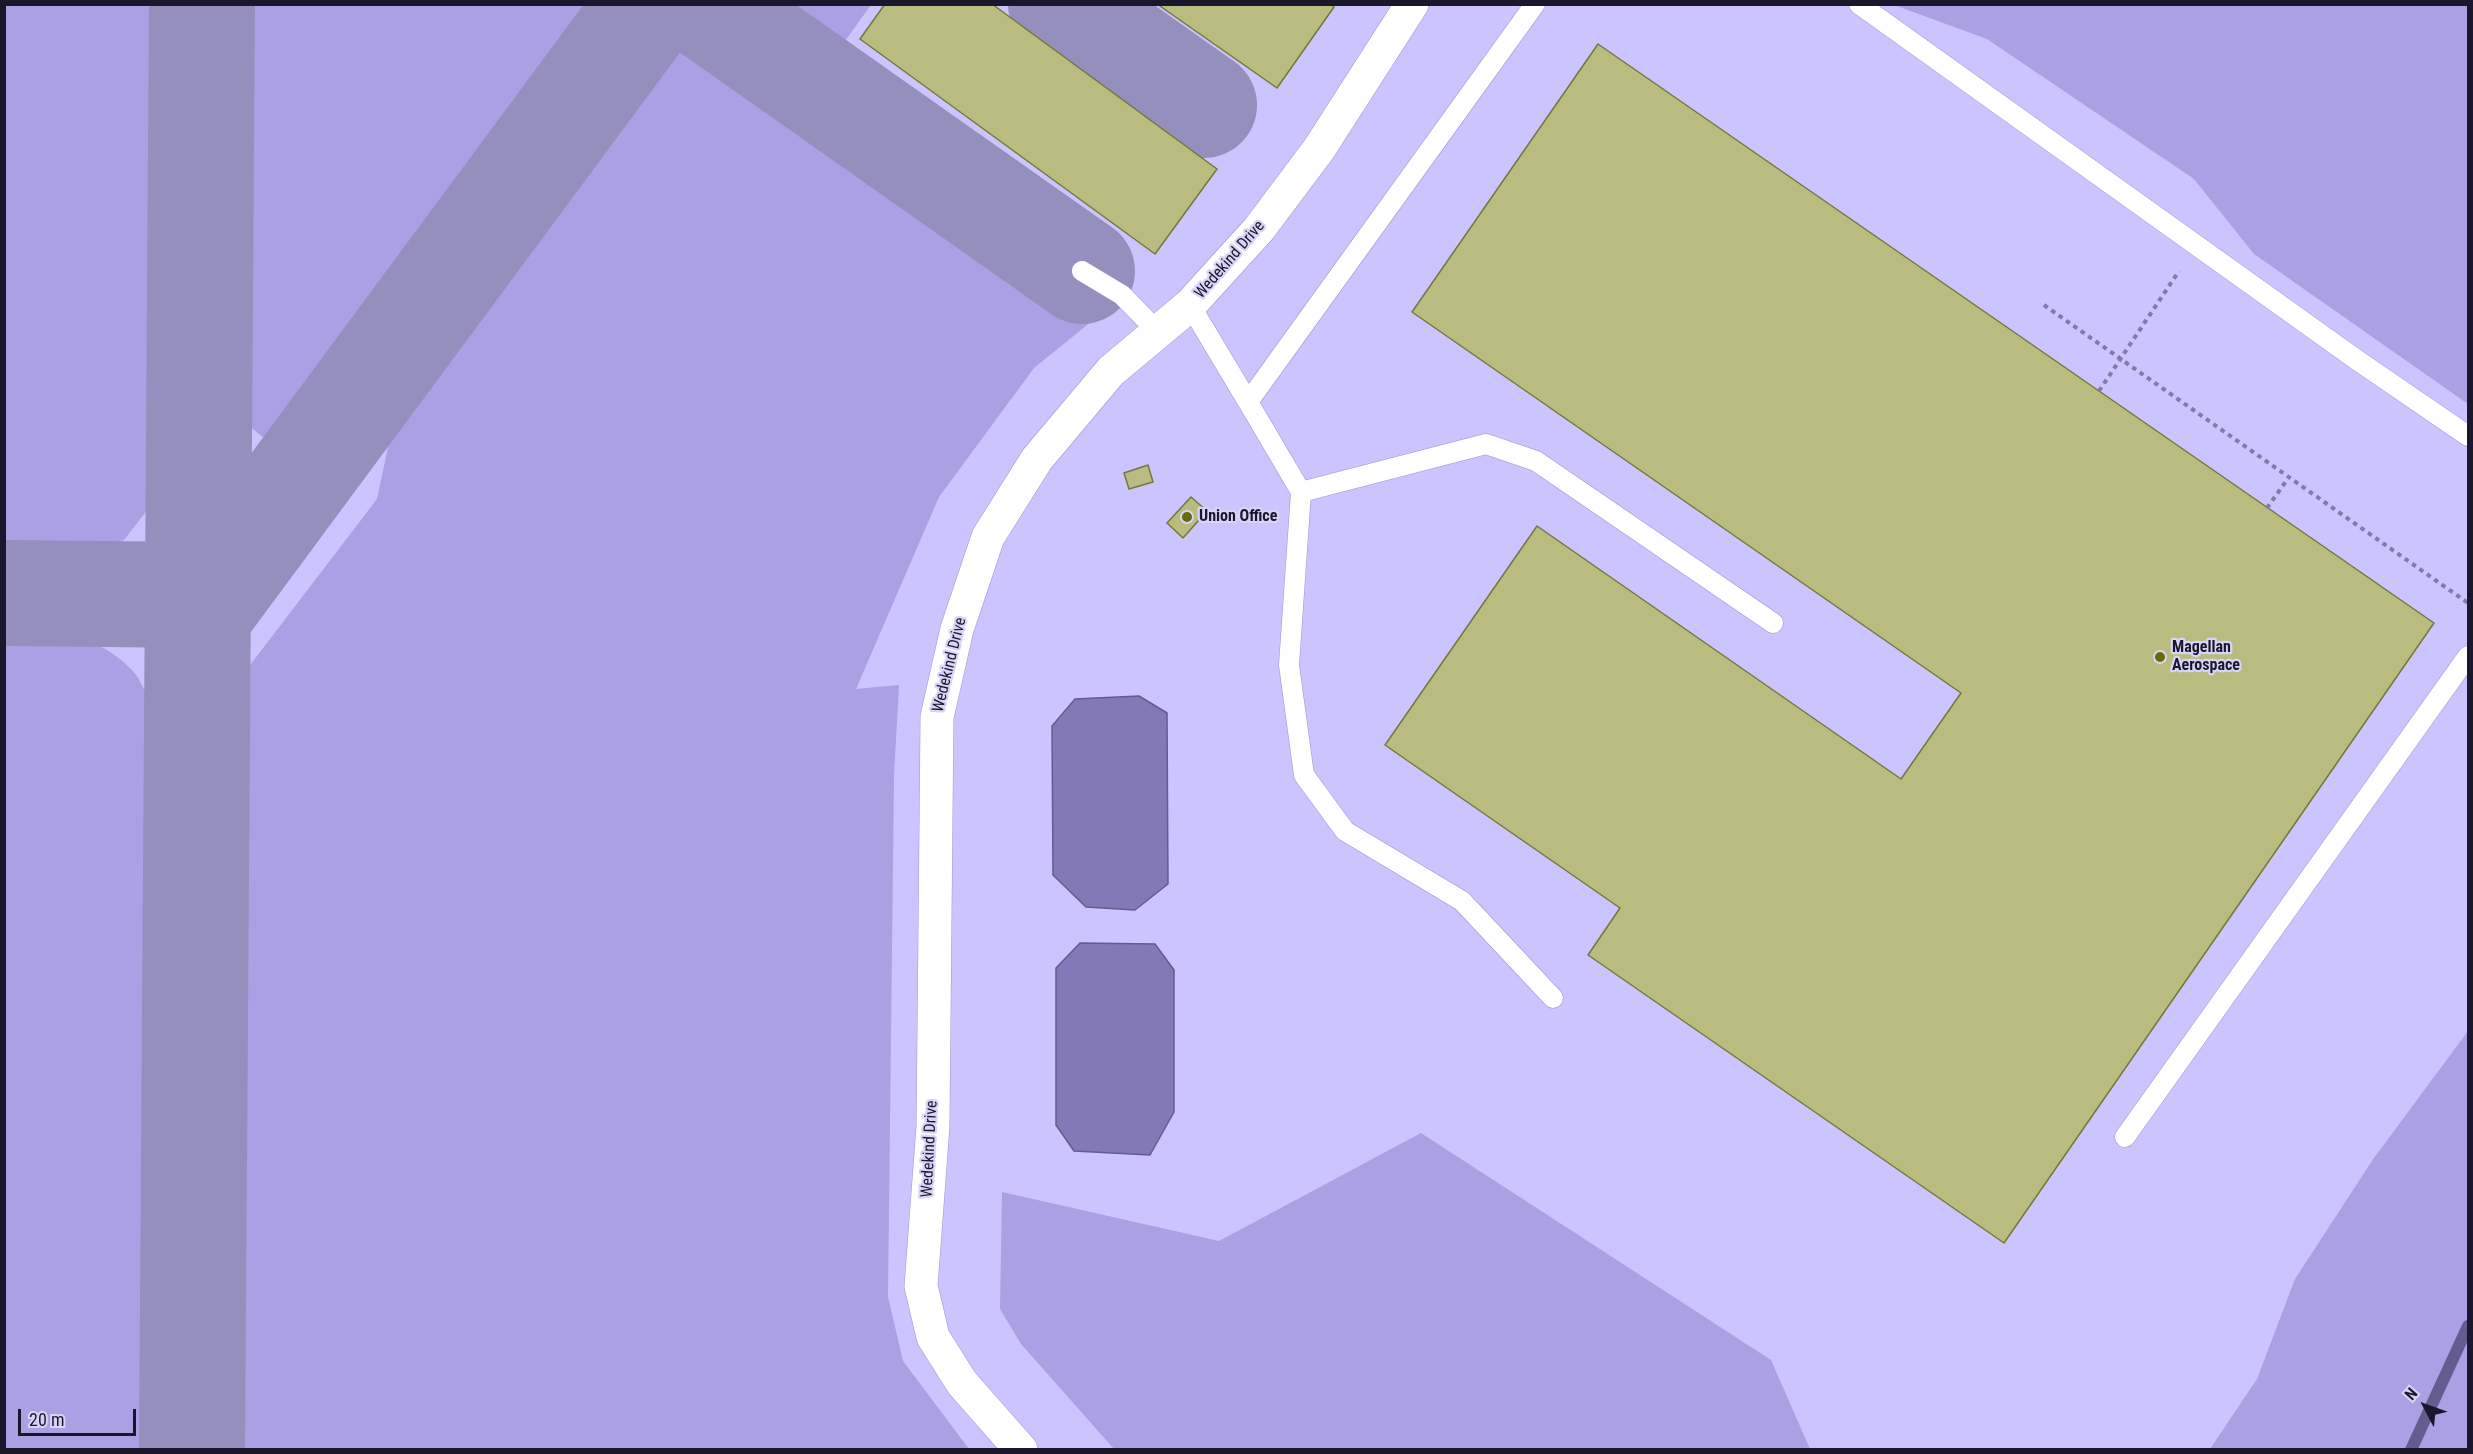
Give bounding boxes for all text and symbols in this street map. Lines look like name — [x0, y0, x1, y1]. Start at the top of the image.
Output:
street label: Wedekind Drive — [1191, 217, 1269, 303]
place label: Union Office — [1199, 507, 1277, 527]
marker: Union Office — [1180, 510, 1194, 524]
street label: Wedekind Drive — [929, 616, 971, 714]
place label: Magellan Aerospace — [2172, 638, 2240, 676]
marker: Magellan Aerospace — [2153, 650, 2167, 664]
street label: Wedekind Drive — [918, 1100, 942, 1198]
north arrow — [2395, 1376, 2455, 1436]
text: N — [2401, 1384, 2421, 1404]
scale bar — [21, 1397, 140, 1435]
text: 20 m — [29, 1409, 64, 1430]

